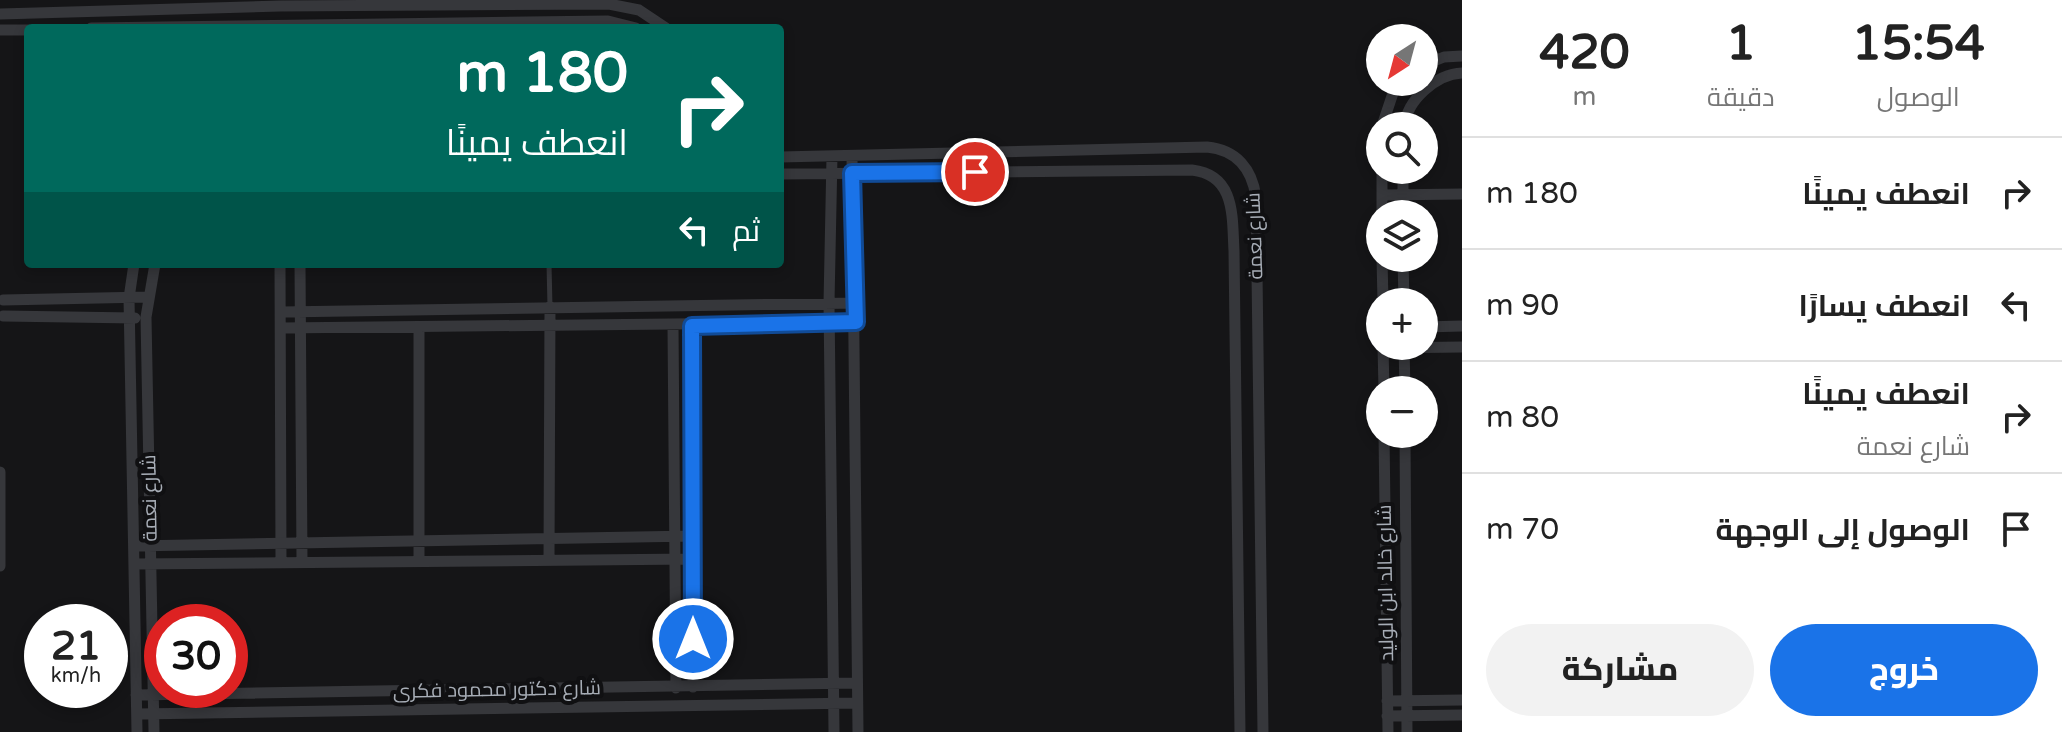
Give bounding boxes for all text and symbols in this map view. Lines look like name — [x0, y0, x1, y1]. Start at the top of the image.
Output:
text: 1 — [1726, 15, 1756, 73]
text: 15:54 — [1852, 15, 1985, 73]
north arrow — [1366, 24, 1438, 96]
map controls — [1366, 24, 1438, 448]
text: 420 — [1539, 24, 1630, 82]
text: 180 m — [457, 40, 628, 107]
icon: right — [656, 56, 760, 160]
text: m — [1573, 81, 1596, 112]
text: دقيقة — [1707, 82, 1775, 113]
text: الوصول — [1877, 82, 1960, 113]
button: search — [1366, 112, 1438, 184]
text: انعطف يمينًا — [446, 122, 628, 165]
pin — [941, 138, 1009, 206]
icon: arrive — [953, 150, 997, 194]
icon: right — [1994, 171, 2038, 215]
text: 180 m — [1486, 175, 1578, 212]
text: انعطف يمينًا — [1802, 176, 1970, 213]
street label: شارع نعمة — [1241, 192, 1270, 280]
button: layers — [1366, 200, 1438, 272]
icon: left — [672, 208, 716, 252]
text: ثم — [732, 213, 760, 250]
icon: left — [1994, 283, 2038, 327]
text: 90 m — [1486, 287, 1559, 324]
button: + — [1366, 288, 1438, 360]
text: انعطف يسارًا — [1799, 288, 1970, 325]
button: − — [1366, 376, 1438, 448]
text: انعطف يمينًا — [1802, 376, 1970, 413]
icon: right — [1994, 395, 2038, 439]
text: 80 m — [1486, 399, 1559, 436]
text: شارع نعمة — [1857, 431, 1970, 462]
street label: شارع نعمة — [137, 454, 164, 542]
street label: شارع خالد ابن الوليد — [1373, 504, 1400, 662]
icon: arrive — [1994, 507, 2038, 551]
text: 70 m — [1486, 511, 1559, 548]
text: الوصول إلى الوجهة — [1715, 512, 1970, 549]
position arrow — [651, 597, 735, 681]
speed limit sign: 30 — [144, 604, 248, 708]
text: 21 — [51, 622, 101, 670]
button: مشاركة — [1486, 624, 1754, 716]
button: خروج — [1770, 624, 2038, 716]
text: km/h — [51, 664, 101, 688]
street label: شارع دكتور محمود فكرى — [393, 676, 601, 705]

